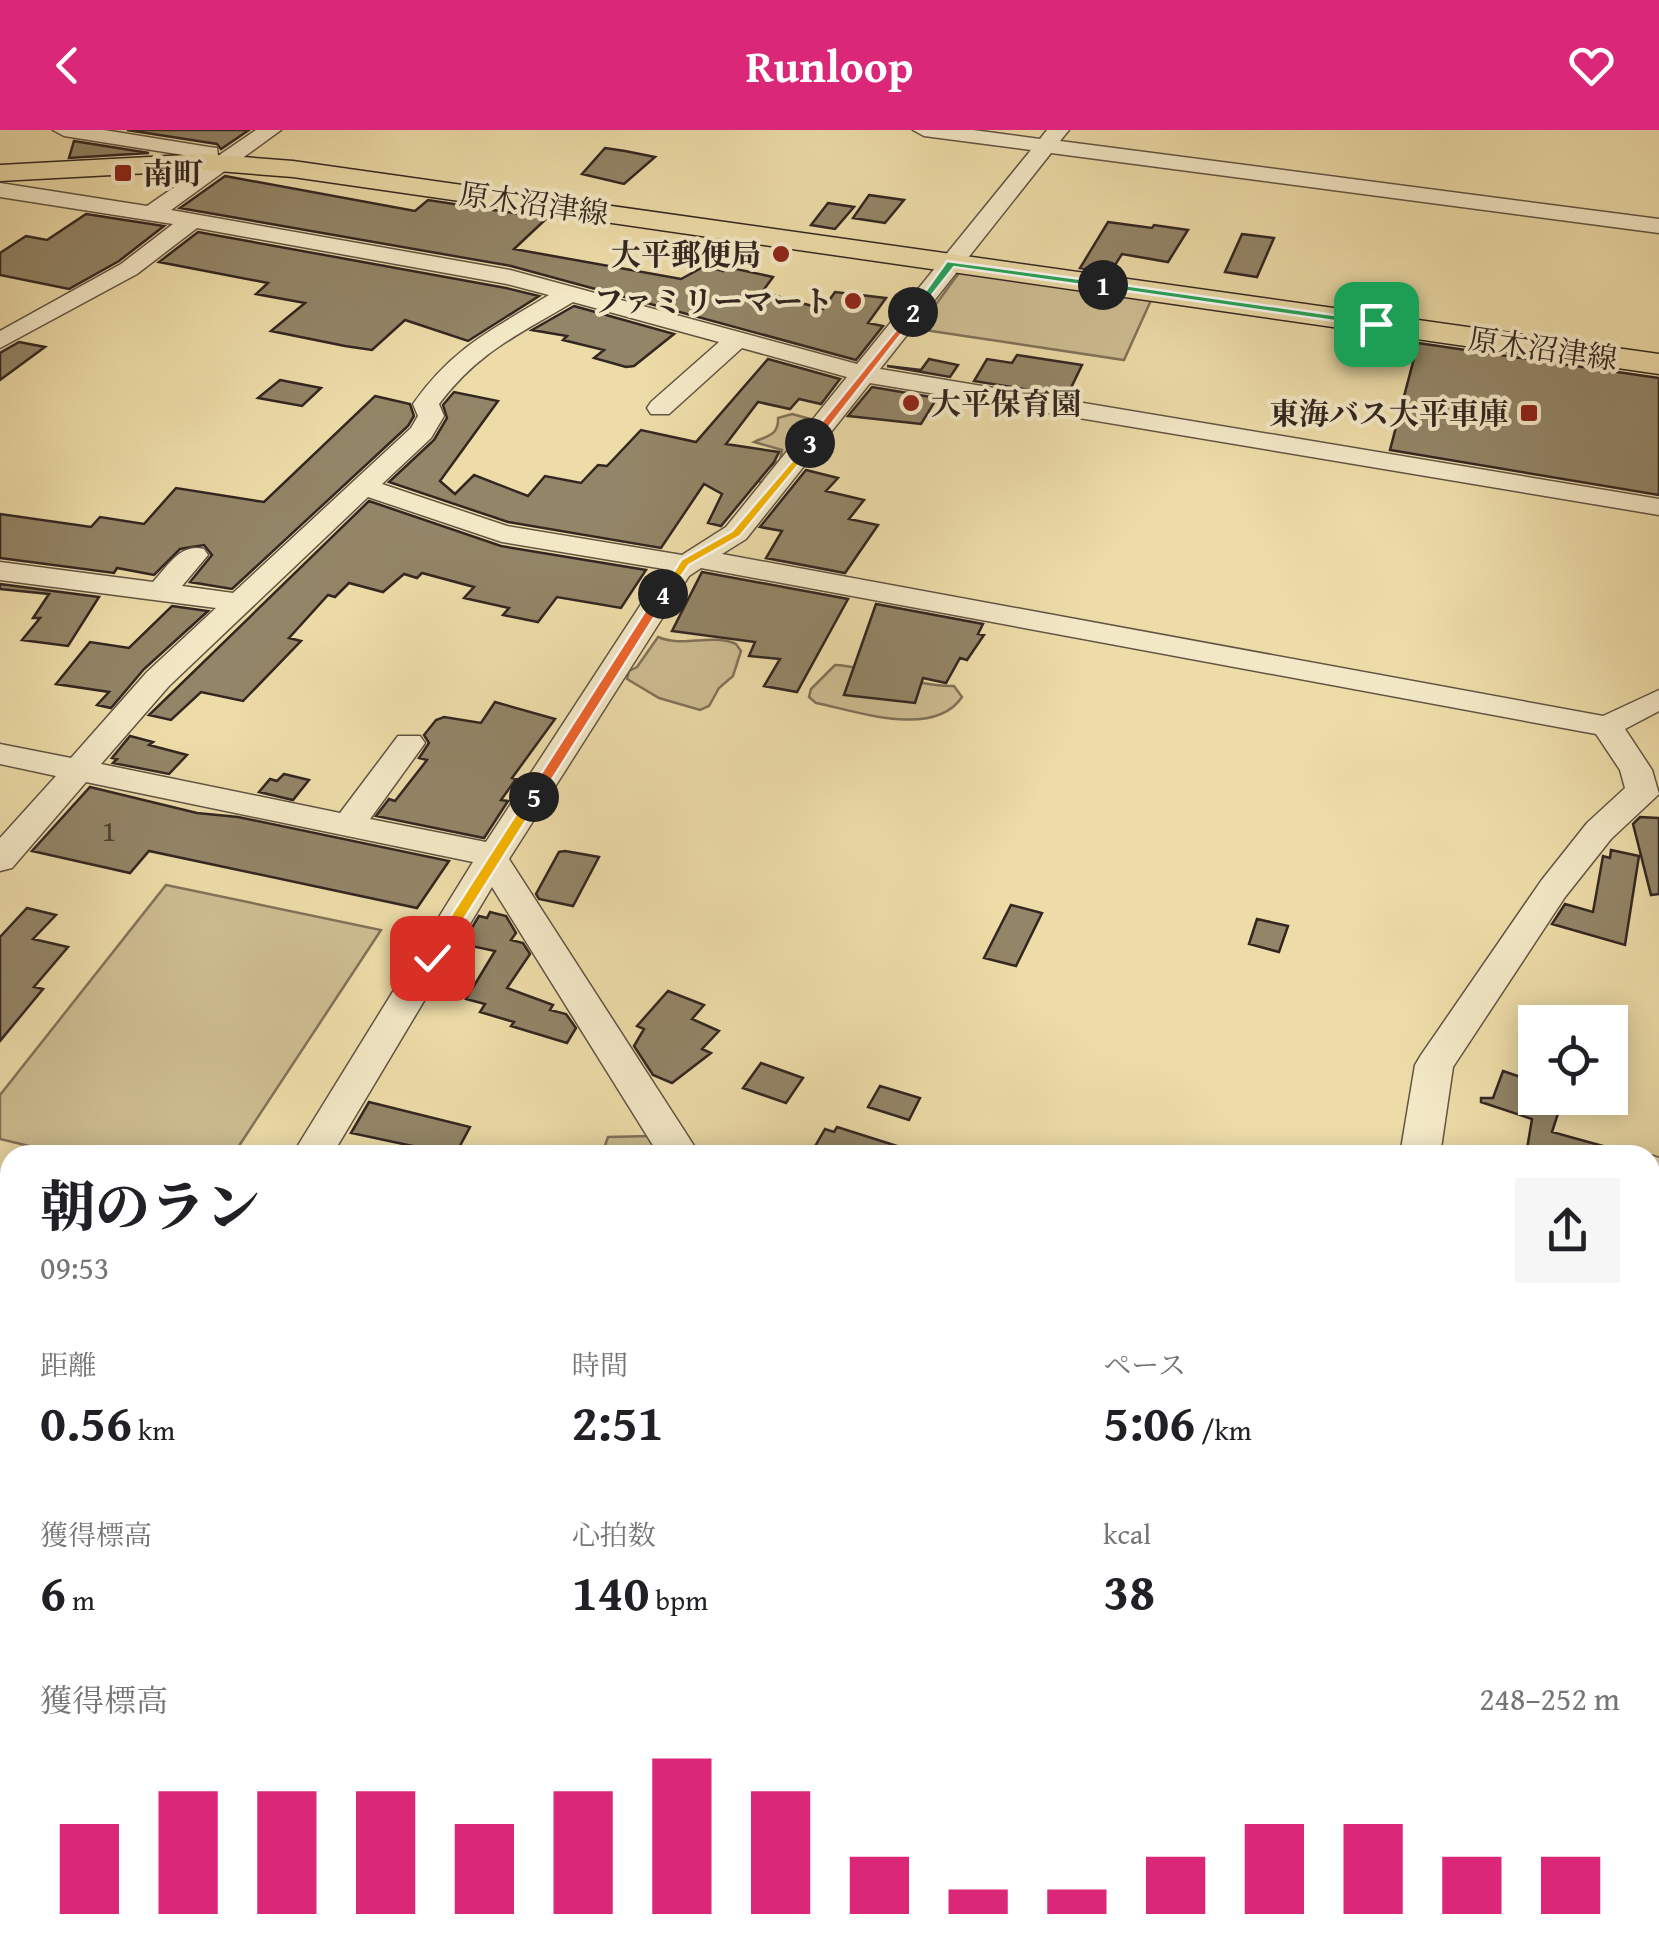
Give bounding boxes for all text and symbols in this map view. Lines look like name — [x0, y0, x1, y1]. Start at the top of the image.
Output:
text: Runloop — [746, 33, 913, 98]
icon: back — [40, 38, 95, 93]
icon: heart — [1564, 38, 1619, 93]
place label: 南町 — [143, 151, 203, 195]
marker: 南町 — [112, 162, 134, 184]
street label: 原木沼津線 — [457, 171, 611, 235]
place label: 大平郵便局 — [611, 232, 761, 276]
marker: 大平郵便局 — [770, 243, 792, 265]
pin: 1 — [1078, 260, 1128, 310]
text: 1 — [1096, 264, 1110, 305]
place label: ファミリーマート — [594, 279, 833, 323]
pin — [1334, 282, 1419, 367]
pin: 2 — [888, 287, 938, 337]
marker: ファミリーマート — [842, 290, 864, 312]
text: 2 — [906, 291, 920, 332]
icon: arrive — [1349, 297, 1404, 352]
street label: 原木沼津線 — [1466, 316, 1620, 380]
place label: 大平保育園 — [931, 381, 1081, 425]
place label: 東海バス大平車庫 — [1269, 391, 1509, 435]
marker: 大平保育園 — [900, 392, 922, 414]
marker: 東海バス大平車庫 — [1518, 402, 1540, 424]
pin: 3 — [785, 418, 835, 468]
text: 3 — [803, 422, 817, 463]
pin: 4 — [638, 569, 688, 619]
text: 4 — [656, 573, 670, 614]
pin: 5 — [509, 772, 559, 822]
text: 5 — [527, 776, 541, 817]
house number: 1 — [102, 808, 116, 852]
pin — [390, 916, 475, 1001]
icon: check — [405, 931, 460, 986]
map controls — [1518, 1005, 1628, 1115]
button: locate — [1518, 1005, 1628, 1115]
text: 朝のラン — [40, 1166, 260, 1246]
button: share — [1515, 1178, 1620, 1283]
text: 09:53 — [40, 1244, 109, 1291]
text: 距離 — [40, 1344, 96, 1385]
text: 時間 — [572, 1344, 628, 1385]
text: ペース — [1103, 1344, 1186, 1385]
text: 0.56 — [40, 1385, 132, 1458]
text: 2:51 — [572, 1385, 664, 1458]
text: 5:06 — [1103, 1385, 1195, 1458]
text: km — [132, 1409, 175, 1450]
text: /km — [1195, 1409, 1252, 1450]
text: kcal — [1103, 1513, 1151, 1554]
text: 獲得標高 — [40, 1514, 152, 1555]
text: 心拍数 — [572, 1514, 656, 1555]
text: 38 — [1103, 1554, 1155, 1627]
text: 6 — [40, 1555, 66, 1628]
text: 140 — [572, 1555, 649, 1628]
text: m — [66, 1579, 95, 1620]
text: bpm — [649, 1579, 708, 1620]
text: 248–252 m — [1479, 1675, 1620, 1722]
text: 獲得標高 — [40, 1677, 168, 1724]

